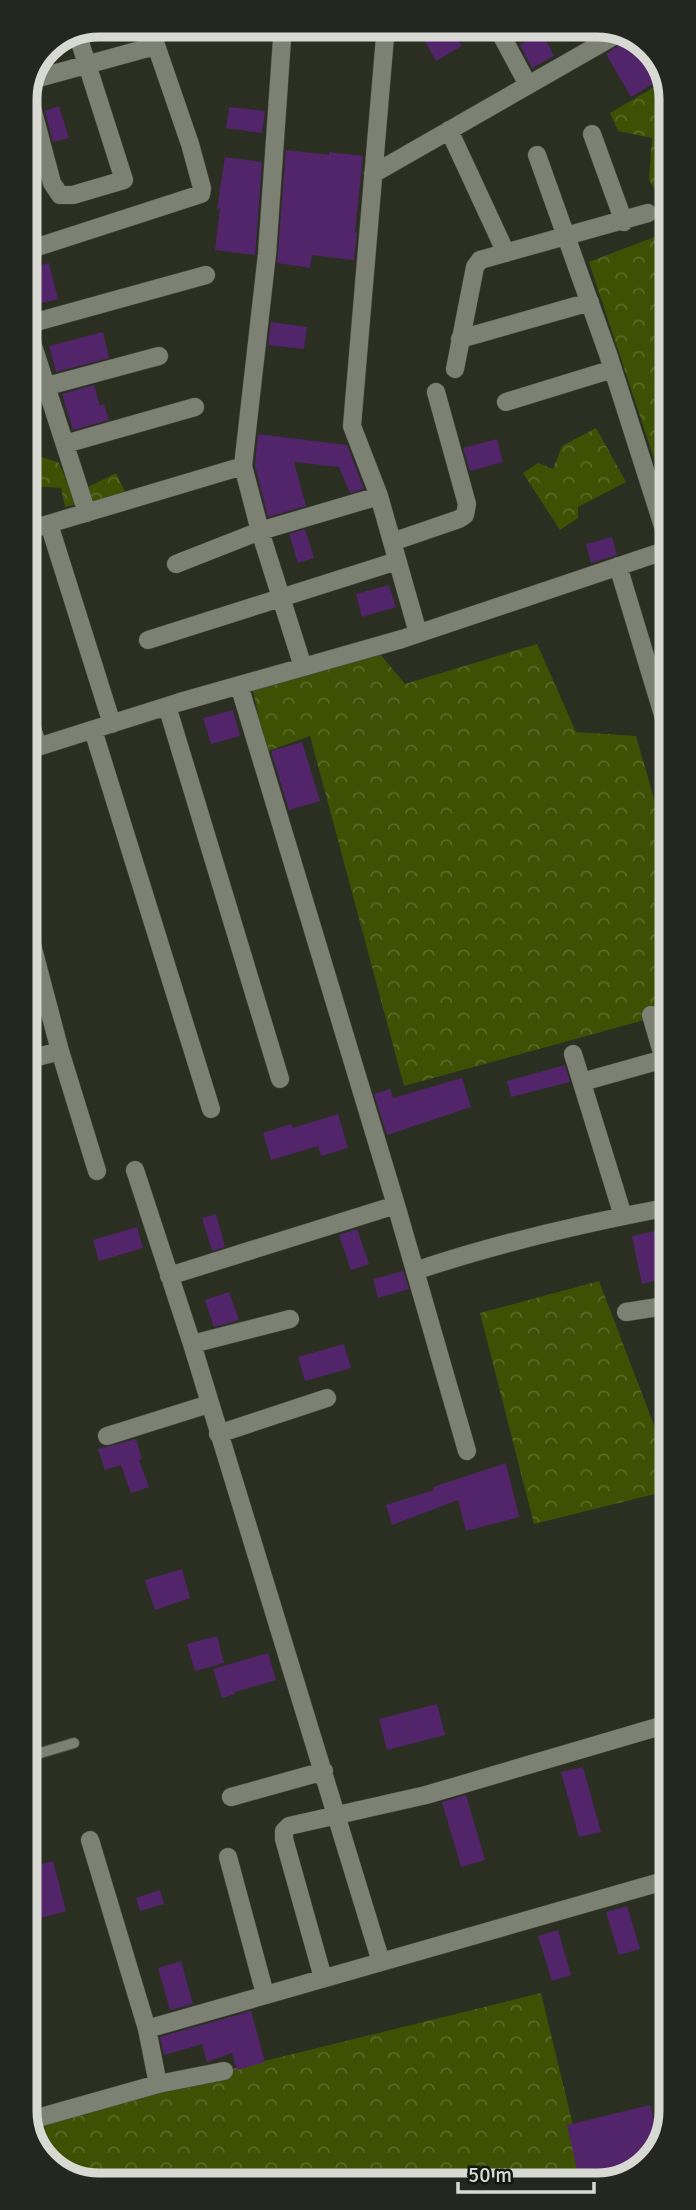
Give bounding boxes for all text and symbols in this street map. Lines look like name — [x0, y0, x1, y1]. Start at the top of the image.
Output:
scale bar — [458, 2150, 594, 2194]
text: 50 m — [468, 2162, 512, 2188]

